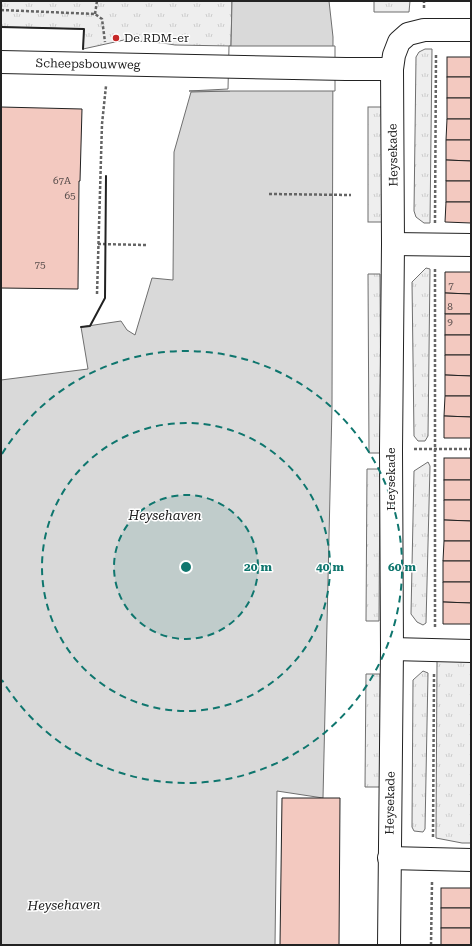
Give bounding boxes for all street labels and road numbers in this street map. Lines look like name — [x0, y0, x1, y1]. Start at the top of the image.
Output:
street label: Scheepsbouwweg — [36, 56, 141, 72]
street label: Heysekade — [385, 123, 401, 187]
street label: Heysekade — [384, 447, 398, 511]
street label: Heysekade — [382, 771, 398, 835]

